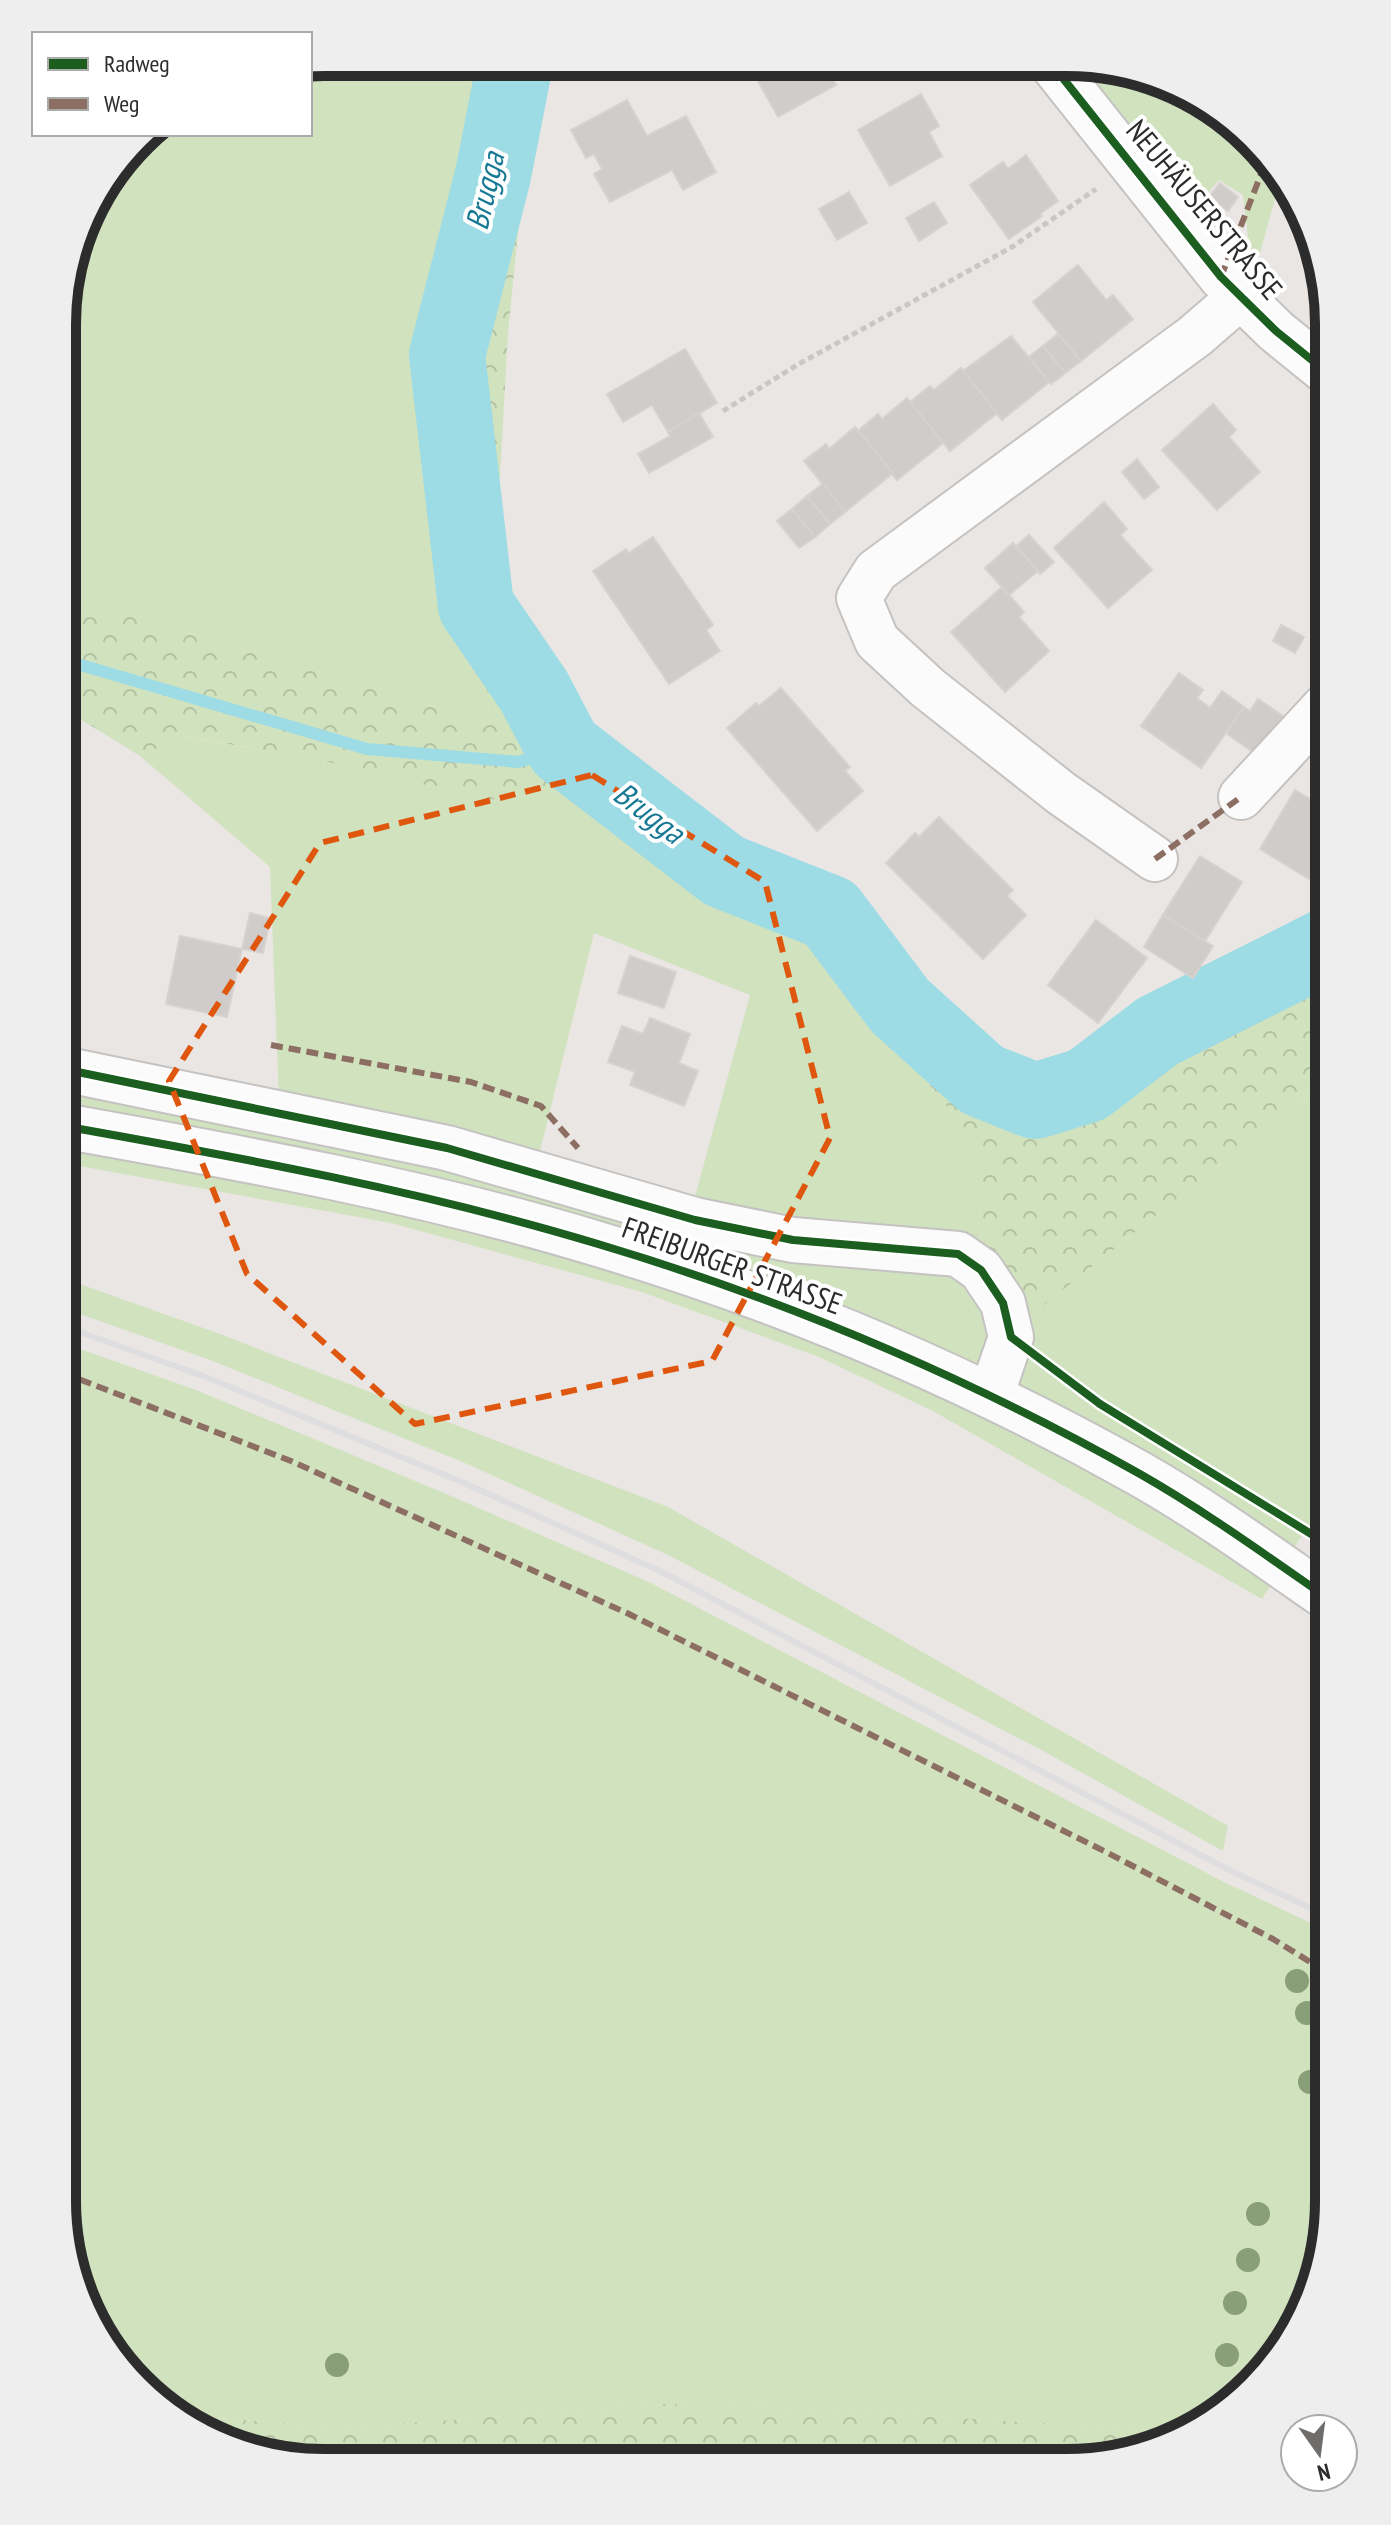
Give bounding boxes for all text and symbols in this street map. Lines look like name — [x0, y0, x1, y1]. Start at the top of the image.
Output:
legend — [32, 32, 312, 136]
text: Radweg — [104, 48, 170, 79]
text: Weg — [104, 88, 139, 119]
street label: NEUHÄUSERSTRASSE — [1118, 111, 1292, 307]
water label: Brugga — [455, 146, 514, 234]
water label: Brugga — [606, 772, 695, 854]
street label: FREIBURGER STRASSE — [617, 1207, 848, 1322]
north arrow — [1279, 2413, 1359, 2493]
text: N — [1315, 2457, 1333, 2487]

